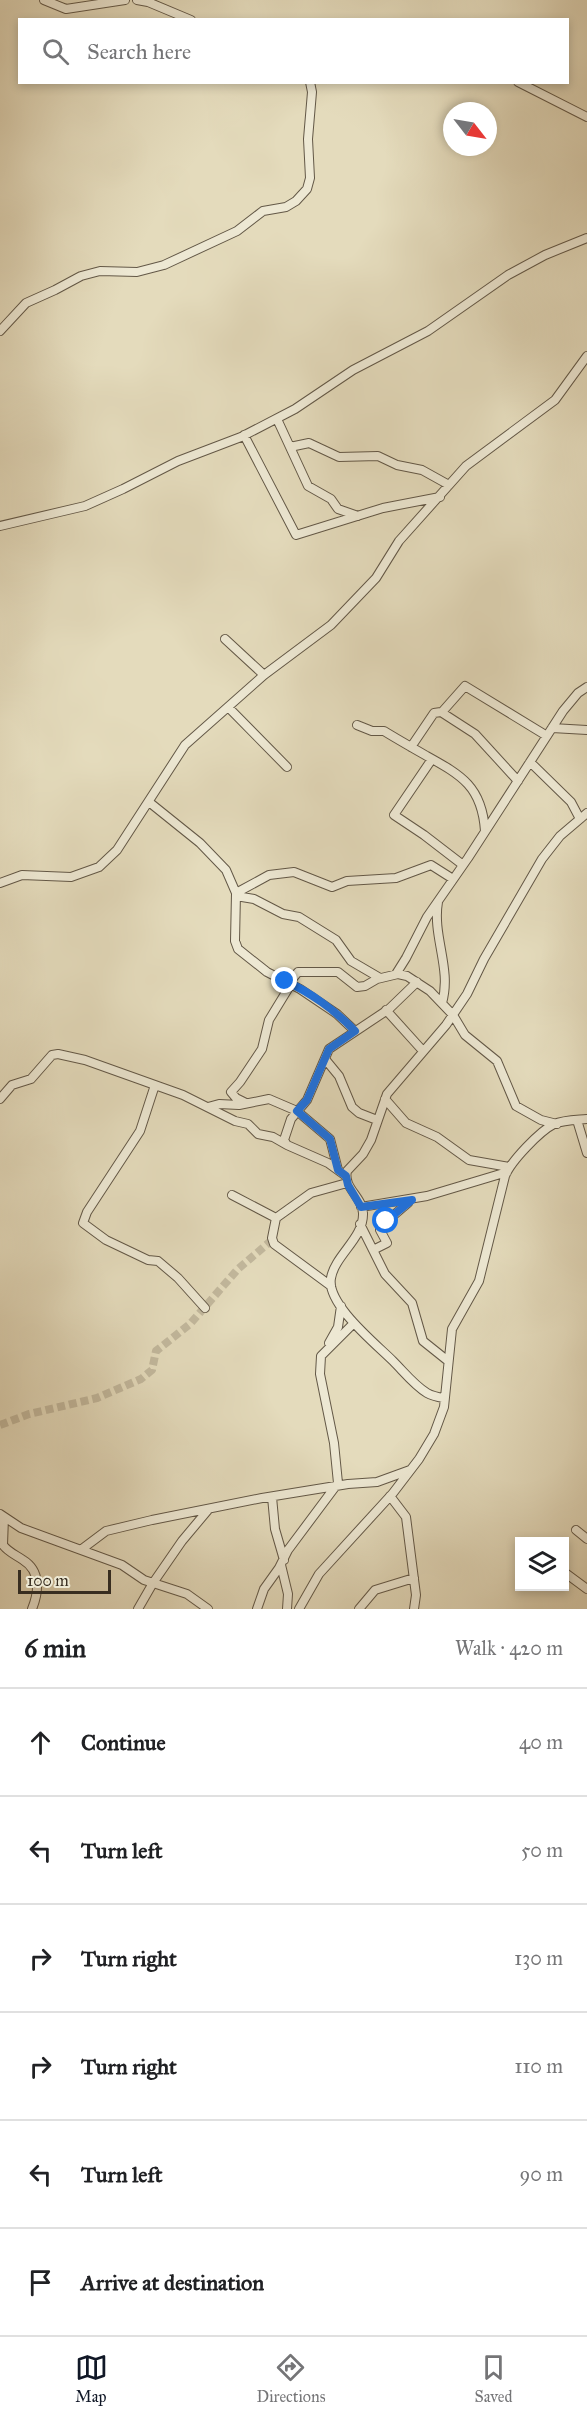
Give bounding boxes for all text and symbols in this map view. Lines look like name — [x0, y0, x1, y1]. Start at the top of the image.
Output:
search box — [18, 18, 569, 84]
icon: search — [39, 35, 72, 68]
text: Search here — [87, 38, 191, 65]
north arrow — [443, 102, 497, 156]
route end — [271, 967, 297, 993]
route start — [372, 1207, 398, 1233]
map controls — [515, 1537, 569, 1591]
button: layers — [515, 1537, 569, 1591]
scale bar — [18, 1567, 111, 1594]
text: 100 m — [27, 1571, 69, 1590]
text: 6 min — [24, 1632, 86, 1664]
text: Walk · 420 m — [455, 1636, 563, 1660]
icon: ahead — [24, 1726, 57, 1759]
text: Continue — [81, 1729, 166, 1756]
text: 40 m — [519, 1730, 563, 1754]
icon: left — [24, 1834, 57, 1867]
text: Turn left — [81, 1837, 163, 1864]
text: 50 m — [521, 1838, 563, 1862]
icon: right — [24, 1942, 57, 1975]
text: Turn right — [81, 1945, 177, 1972]
text: 130 m — [514, 1946, 563, 1970]
icon: right — [24, 2050, 57, 2083]
text: Turn right — [81, 2053, 177, 2080]
text: 110 m — [515, 2054, 563, 2078]
icon: left — [24, 2158, 57, 2191]
text: Turn left — [81, 2161, 163, 2188]
text: 90 m — [520, 2162, 563, 2186]
icon: arrive — [24, 2266, 57, 2299]
text: Arrive at destination — [81, 2269, 264, 2296]
tab: Map — [75, 2351, 108, 2406]
tab: Directions — [257, 2351, 325, 2406]
tab: Saved — [474, 2351, 512, 2406]

